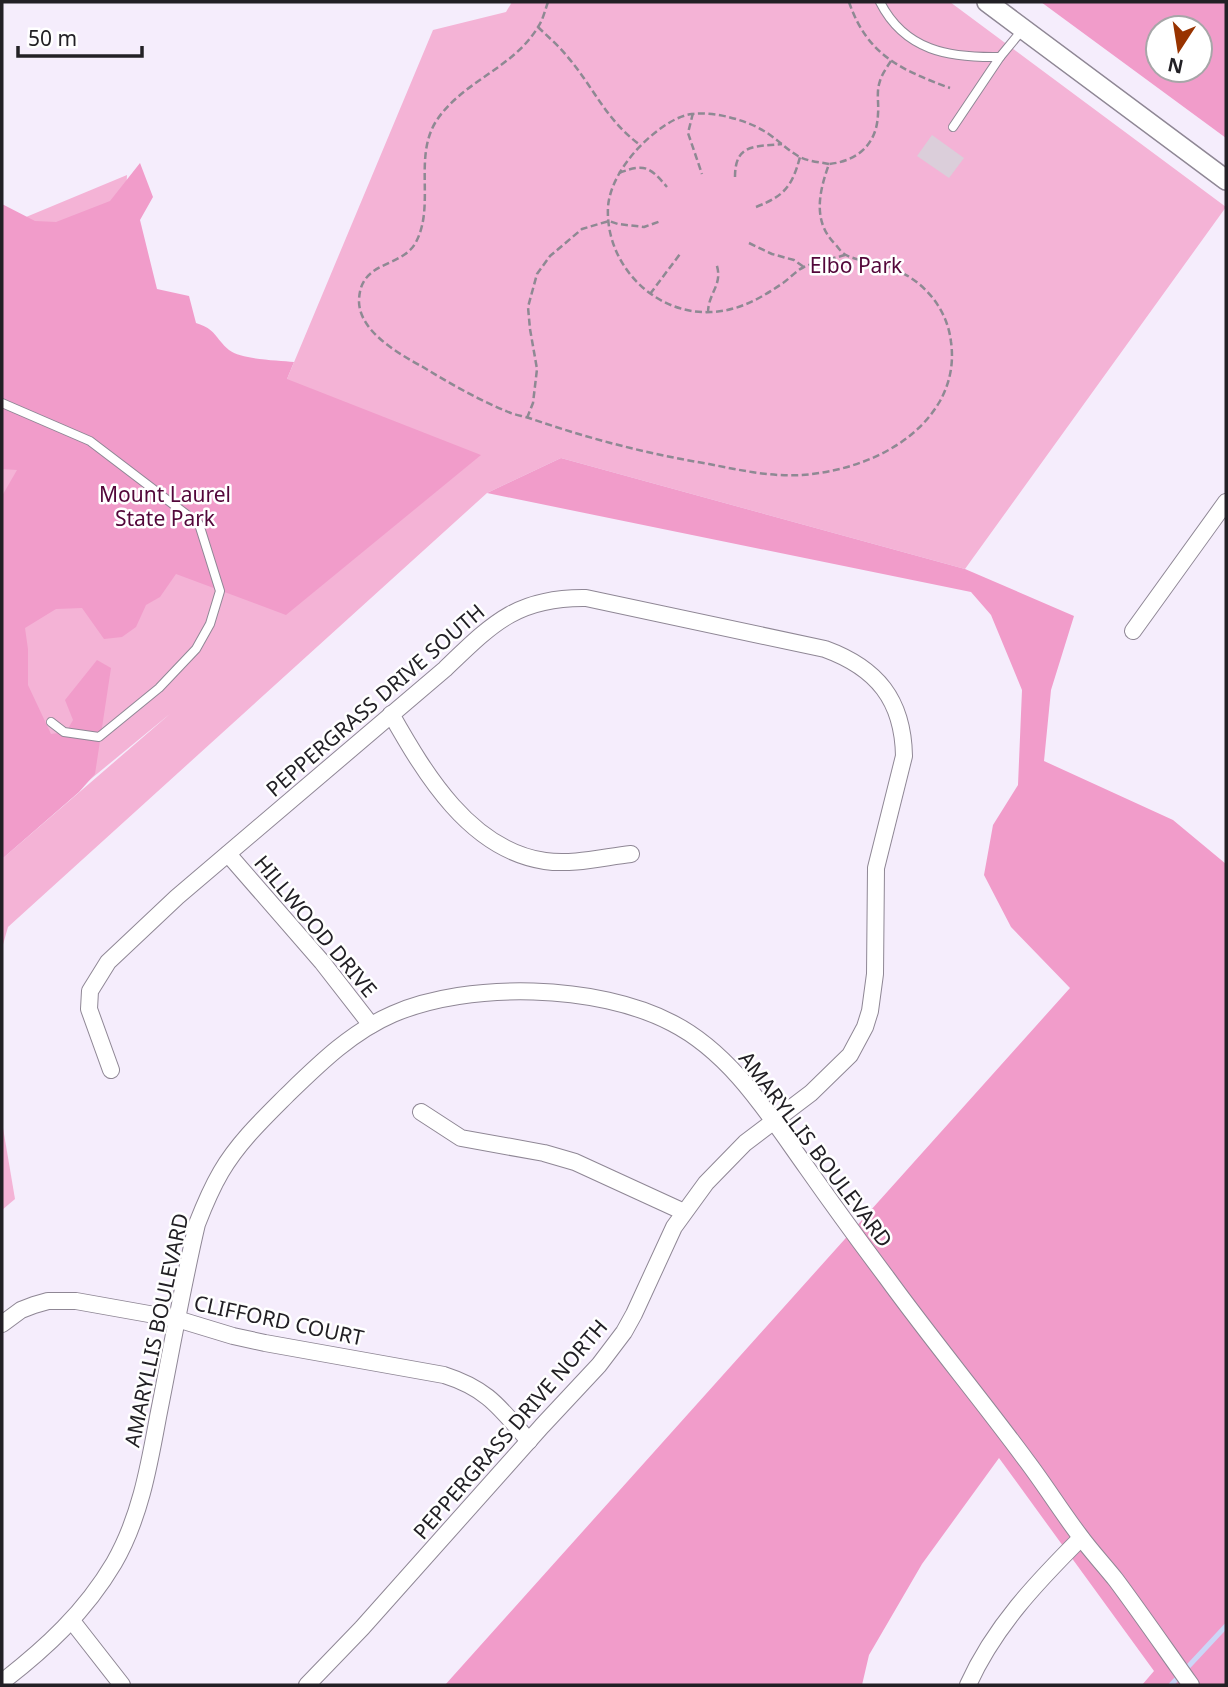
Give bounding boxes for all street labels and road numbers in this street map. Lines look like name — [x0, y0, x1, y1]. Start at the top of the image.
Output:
street label: PEPPERGRASS DRIVE SOUTH — [260, 597, 490, 803]
street label: HILLWOOD DRIVE — [248, 849, 384, 1003]
street label: AMARYLLIS BOULEVARD — [733, 1045, 899, 1253]
street label: AMARYLLIS BOULEVARD — [118, 1210, 194, 1450]
street label: CLIFFORD COURT — [192, 1288, 367, 1352]
street label: PEPPERGRASS DRIVE NORTH — [407, 1313, 613, 1545]

